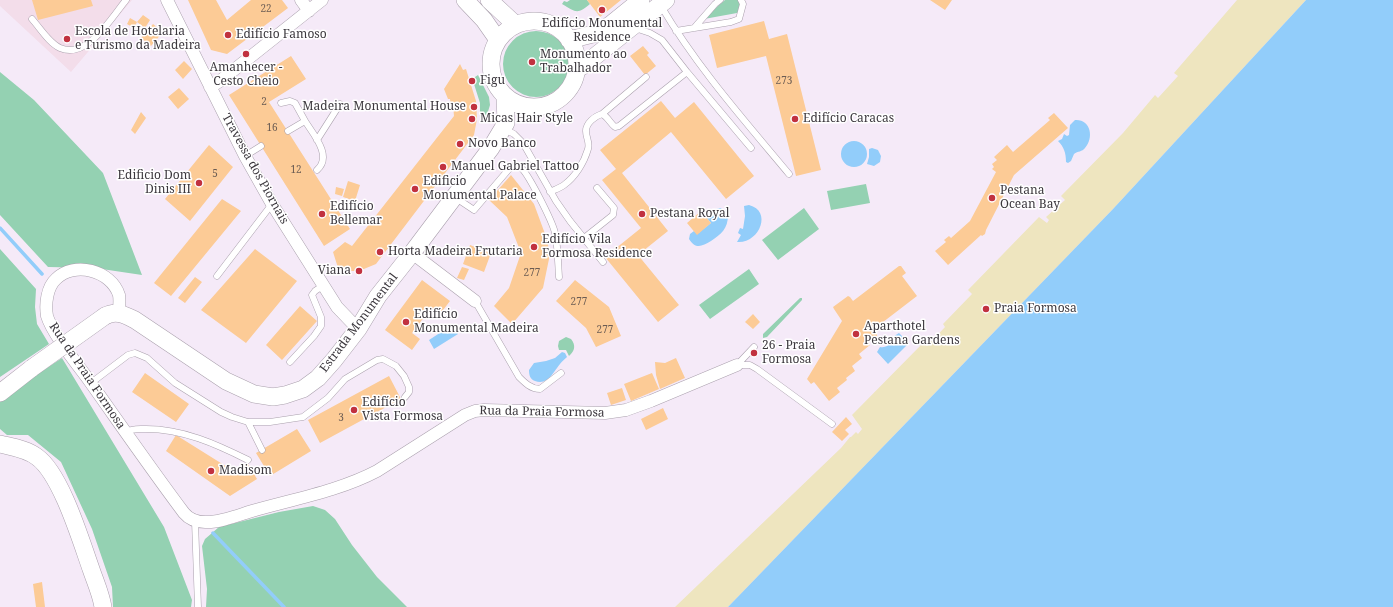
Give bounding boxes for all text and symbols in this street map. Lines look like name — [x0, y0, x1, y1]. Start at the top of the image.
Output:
house number: 22 — [260, 3, 272, 15]
marker: Edifício Monumental Residence — [597, 5, 607, 15]
place label: Edifício Monumental Residence — [542, 17, 662, 45]
place label: Escola de Hotelaria e Turismo da Madeira — [75, 25, 201, 53]
place label: Edifício Famoso — [236, 28, 327, 42]
marker: Edifício Famoso — [223, 30, 233, 40]
marker: Escola de Hotelaria e Turismo da Madeira — [62, 34, 72, 44]
place label: Monumento ao Trabalhador — [540, 48, 627, 76]
marker: Amanhecer - Cesto Cheio — [241, 49, 251, 59]
marker: Monumento ao Trabalhador — [527, 57, 537, 67]
place label: Amanhecer - Cesto Cheio — [209, 61, 283, 89]
place label: Figu — [480, 74, 505, 88]
house number: 273 — [776, 75, 792, 87]
marker: Figu — [467, 76, 477, 86]
house number: 2 — [261, 96, 267, 108]
place label: Madeira Monumental House — [302, 100, 466, 114]
marker: Madeira Monumental House — [469, 102, 479, 112]
street label: Travessa dos Piornais — [219, 111, 291, 227]
place label: Micas Hair Style — [480, 112, 573, 126]
place label: Edifício Caracas — [803, 112, 894, 126]
marker: Micas Hair Style — [467, 114, 477, 124]
marker: Edifício Caracas — [790, 114, 800, 124]
house number: 16 — [266, 122, 278, 134]
place label: Novo Banco — [468, 137, 536, 151]
marker: Novo Banco — [455, 139, 465, 149]
place label: Manuel Gabriel Tattoo — [451, 160, 579, 174]
marker: Manuel Gabriel Tattoo — [438, 162, 448, 172]
house number: 12 — [290, 164, 302, 176]
house number: 5 — [212, 168, 218, 180]
place label: Edificio Dom Dinis III — [118, 169, 191, 197]
place label: Edificio Monumental Palace — [423, 175, 537, 203]
marker: Edificio Dom Dinis III — [194, 178, 204, 188]
marker: Edificio Monumental Palace — [410, 184, 420, 194]
place label: Pestana Ocean Bay — [1000, 184, 1060, 212]
marker: Pestana Ocean Bay — [987, 193, 997, 203]
place label: Edifício Bellemar — [330, 200, 382, 228]
place label: Pestana Royal — [650, 207, 729, 221]
marker: Edifício Bellemar — [317, 209, 327, 219]
marker: Pestana Royal — [637, 209, 647, 219]
place label: Edifício Vila Formosa Residence — [542, 233, 652, 261]
marker: Edifício Vila Formosa Residence — [529, 242, 539, 252]
place label: Horta Madeira Frutaria — [388, 245, 523, 259]
marker: Horta Madeira Frutaria — [375, 247, 385, 257]
place label: Viana — [318, 264, 351, 278]
marker: Viana — [354, 266, 364, 276]
house number: 277 — [524, 267, 540, 279]
street label: Estrada Monumental — [317, 271, 401, 375]
house number: 277 — [571, 296, 587, 308]
place label: Praia Formosa — [994, 302, 1077, 316]
marker: Praia Formosa — [981, 304, 991, 314]
place label: Edifício Monumental Madeira — [414, 308, 539, 336]
marker: Edifício Monumental Madeira — [401, 317, 411, 327]
street label: Rua da Praia Formosa — [46, 320, 128, 432]
place label: Aparthotel Pestana Gardens — [864, 320, 960, 348]
house number: 277 — [597, 324, 613, 336]
marker: Aparthotel Pestana Gardens — [851, 329, 861, 339]
place label: 26 - Praia Formosa — [762, 339, 815, 367]
marker: 26 - Praia Formosa — [749, 348, 759, 358]
place label: Edifício Vista Formosa — [362, 396, 443, 424]
street label: Rua da Praia Formosa — [479, 404, 605, 420]
marker: Edifício Vista Formosa — [349, 405, 359, 415]
house number: 3 — [338, 412, 344, 424]
place label: Madisom — [219, 464, 272, 478]
marker: Madisom — [206, 466, 216, 476]

